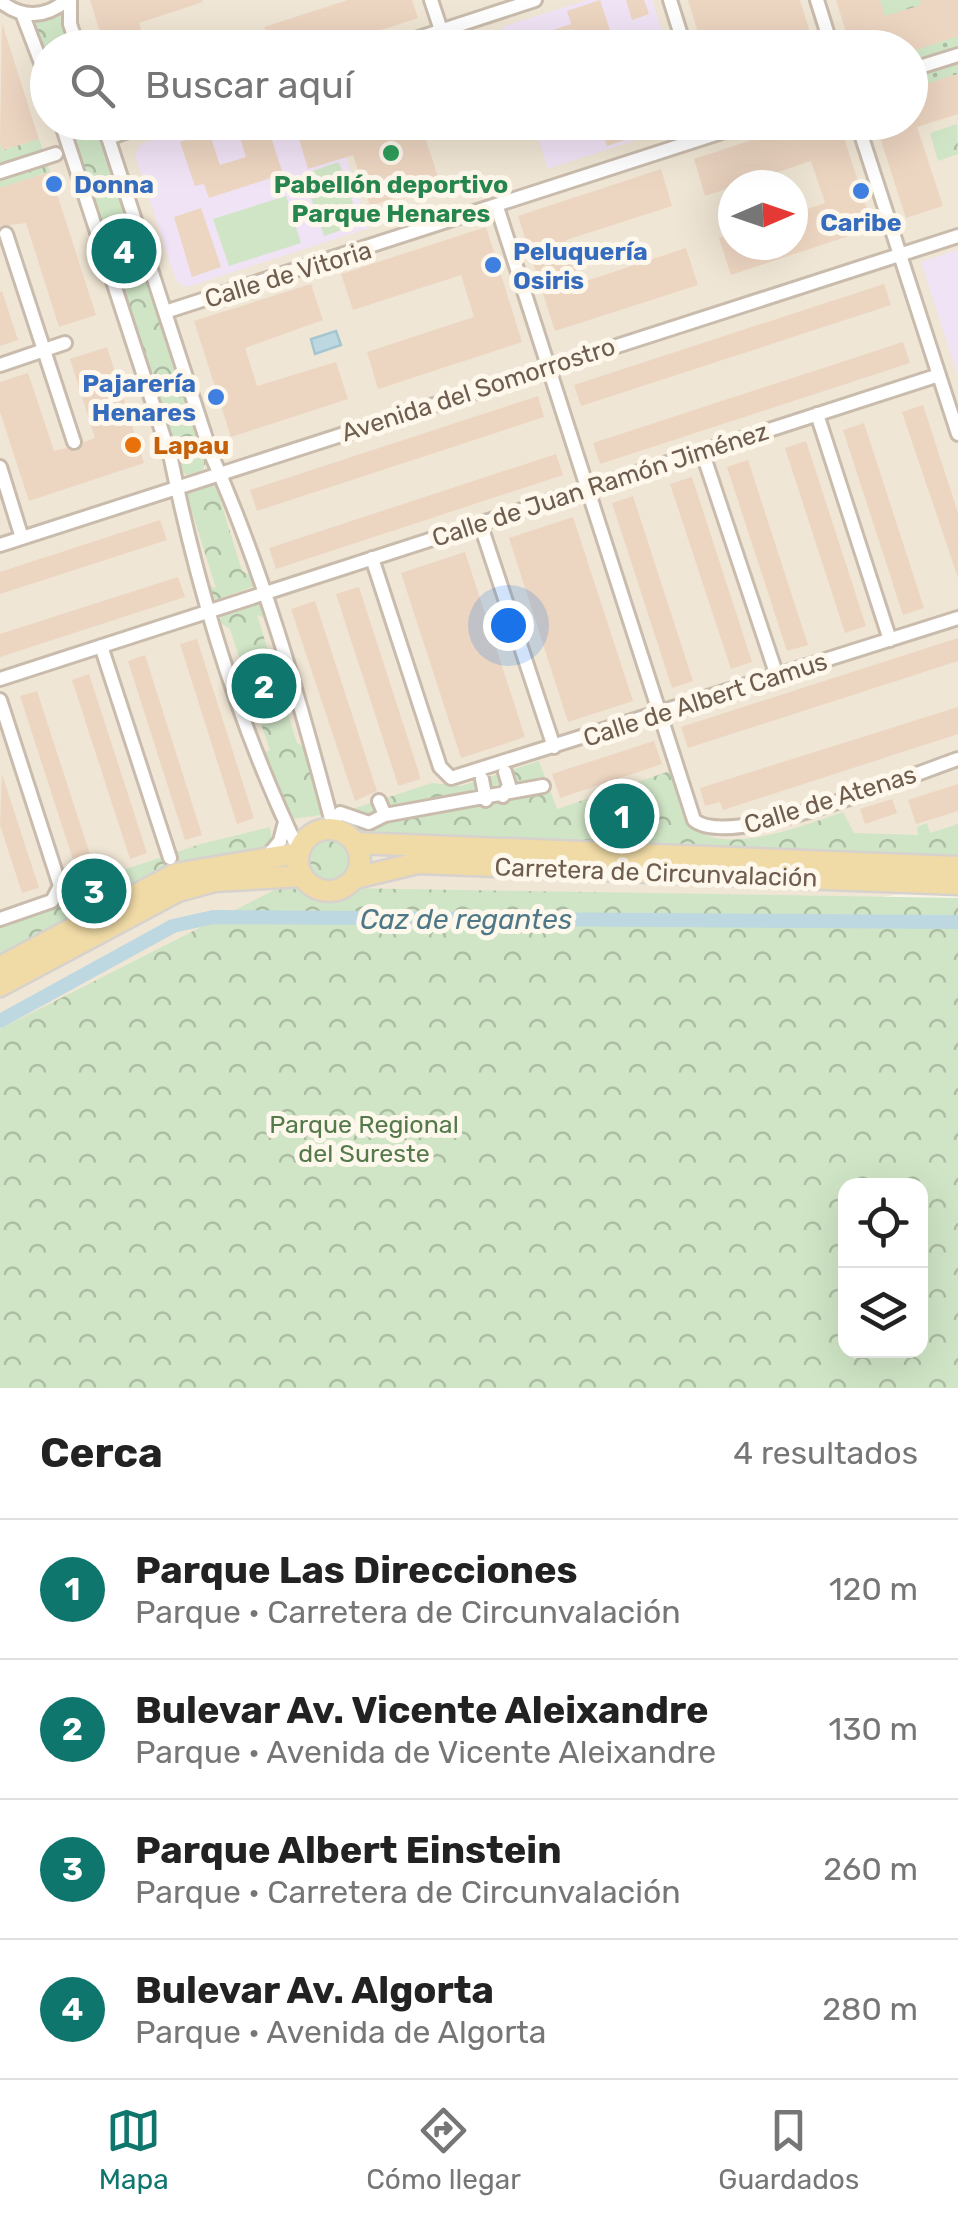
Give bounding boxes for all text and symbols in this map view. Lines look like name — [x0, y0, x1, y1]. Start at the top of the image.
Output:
search box — [30, 30, 928, 140]
icon: search — [65, 58, 120, 113]
text: Buscar aquí — [145, 62, 353, 108]
marker: Pabellón deportivo Parque Henares — [380, 142, 402, 164]
place label: Donna — [74, 170, 154, 199]
place label: Pabellón deportivo Parque Henares — [274, 170, 508, 228]
north arrow — [718, 170, 808, 260]
marker: Donna — [43, 173, 65, 195]
marker: Caribe — [850, 180, 872, 202]
place label: Caribe — [820, 208, 902, 237]
pin: 4 — [92, 214, 156, 288]
street label: Calle de Vitoria — [201, 235, 375, 314]
place label: Peluquería Osiris — [513, 237, 648, 295]
marker: Peluquería Osiris — [482, 254, 504, 276]
street label: Avenida del Somorrostro — [338, 331, 619, 447]
place label: Pajarería Henares — [82, 369, 196, 427]
marker: Pajarería Henares — [205, 386, 227, 408]
street label: Calle de Juan Ramón Jiménez — [428, 416, 772, 553]
place label: Lapau — [153, 431, 229, 460]
marker: Lapau — [122, 434, 144, 456]
your location — [483, 600, 534, 651]
street label: Calle de Albert Camus — [580, 646, 831, 753]
pin: 2 — [232, 648, 296, 724]
street label: Calle de Atenas — [740, 759, 920, 839]
pin: 1 — [590, 778, 654, 854]
street label: Carretera de Circunvalación — [494, 852, 818, 893]
pin: 3 — [62, 854, 126, 928]
water label: Caz de regantes — [360, 903, 572, 936]
park label: Parque Regional del Sureste — [269, 1110, 459, 1168]
map controls — [838, 1178, 928, 1358]
button: locate — [838, 1178, 928, 1268]
button: layers — [838, 1268, 928, 1358]
text: Cerca — [40, 1428, 163, 1478]
text: 4 resultados — [733, 1434, 918, 1472]
text: Parque Las Direcciones — [135, 1547, 578, 1593]
text: 1 — [65, 1570, 80, 1608]
text: 120 m — [829, 1570, 918, 1608]
text: Parque · Carretera de Circunvalación — [135, 1593, 681, 1631]
text: Bulevar Av. Vicente Aleixandre — [135, 1687, 709, 1733]
text: 2 — [62, 1710, 83, 1748]
text: 130 m — [828, 1710, 918, 1748]
text: Parque · Avenida de Vicente Aleixandre — [135, 1733, 716, 1771]
text: Parque Albert Einstein — [135, 1827, 562, 1873]
text: 3 — [62, 1850, 83, 1888]
text: 260 m — [823, 1850, 918, 1888]
text: Parque · Carretera de Circunvalación — [135, 1873, 681, 1911]
text: Bulevar Av. Algorta — [135, 1967, 494, 2013]
text: 4 — [62, 1990, 83, 2028]
text: 280 m — [822, 1990, 918, 2028]
text: Parque · Avenida de Algorta — [135, 2013, 547, 2051]
tab: Mapa — [99, 2103, 169, 2196]
tab: Cómo llegar — [366, 2103, 521, 2196]
tab: Guardados — [718, 2103, 859, 2196]

